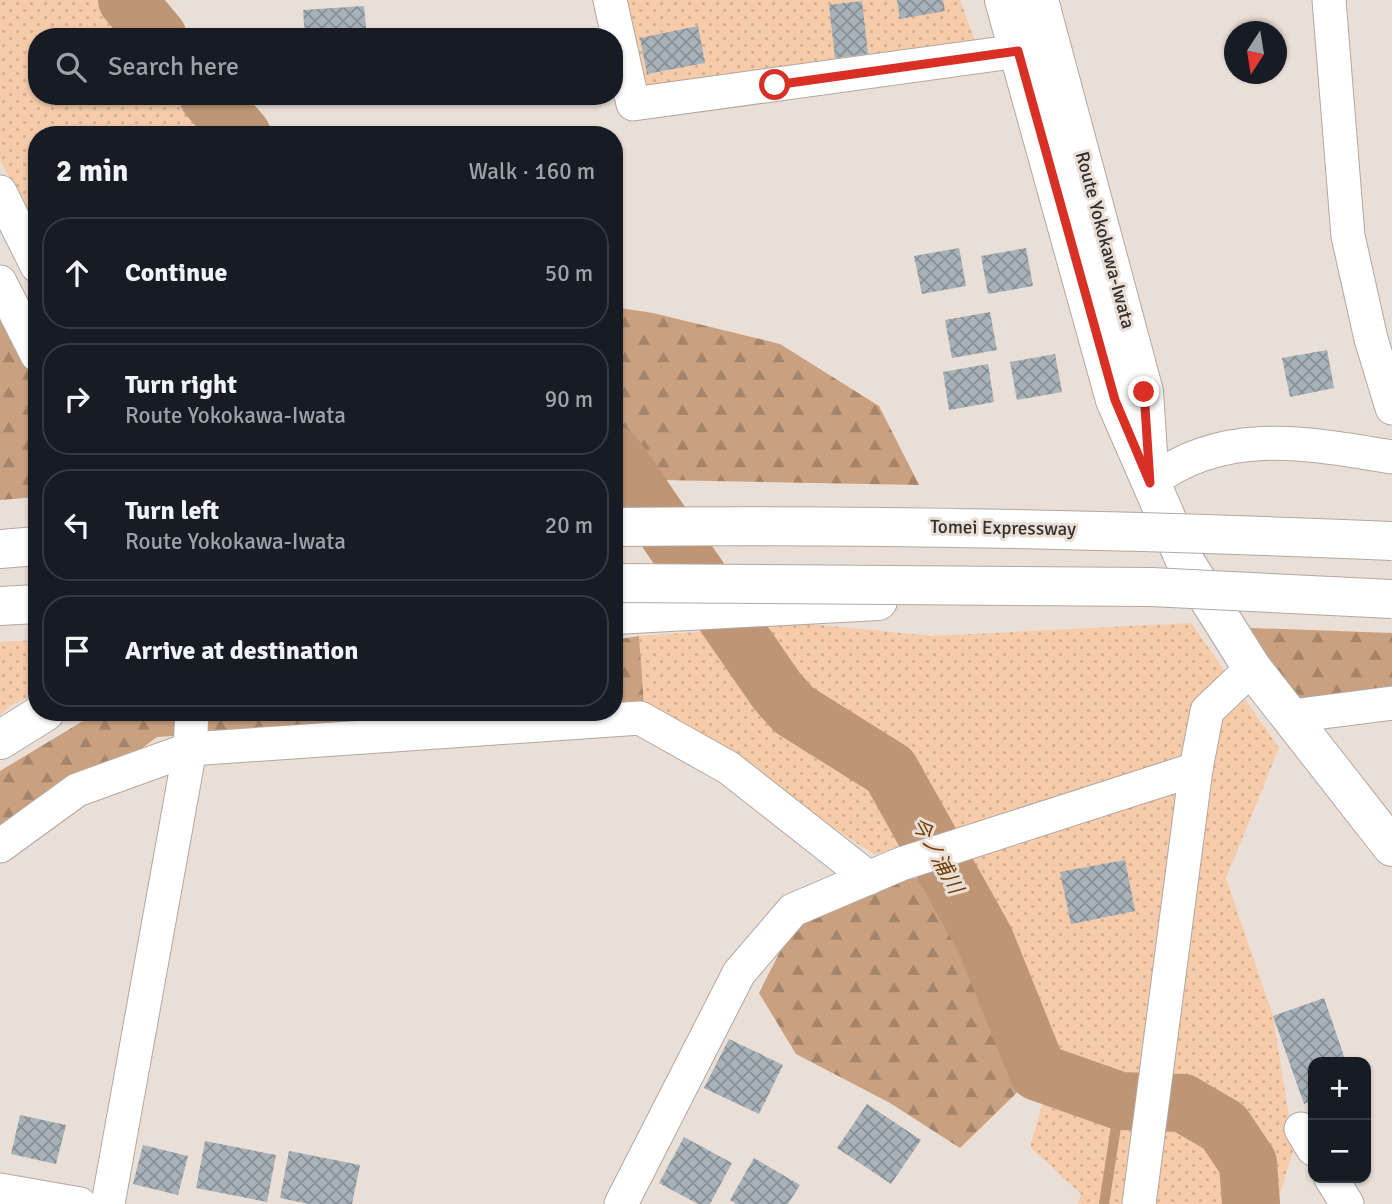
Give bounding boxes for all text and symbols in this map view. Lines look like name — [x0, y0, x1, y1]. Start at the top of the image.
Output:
north arrow — [1224, 21, 1287, 84]
search box — [28, 28, 623, 105]
icon: search — [52, 48, 90, 86]
text: Search here — [108, 51, 239, 83]
route start — [759, 69, 790, 100]
street label: Route Yokokawa-Iwata — [1070, 149, 1140, 331]
text: 2 min — [56, 153, 128, 190]
text: Walk · 160 m — [469, 157, 595, 186]
icon: ahead — [58, 254, 96, 292]
text: Continue — [125, 257, 227, 289]
text: 50 m — [545, 259, 593, 288]
text: Turn right — [125, 369, 237, 401]
route end — [1128, 376, 1159, 407]
icon: right — [58, 380, 96, 418]
text: 90 m — [545, 385, 593, 414]
text: Route Yokokawa-Iwata — [125, 401, 346, 430]
text: Turn left — [125, 495, 219, 527]
icon: left — [58, 506, 96, 544]
text: 20 m — [545, 511, 593, 540]
street label: Tomei Expressway — [930, 515, 1076, 541]
text: Route Yokokawa-Iwata — [125, 527, 346, 556]
icon: arrive — [58, 632, 96, 670]
text: Arrive at destination — [125, 635, 358, 667]
water label: 今ノ浦川 — [905, 812, 970, 900]
map controls — [1308, 1057, 1371, 1183]
button: + — [1308, 1057, 1371, 1120]
button: − — [1308, 1120, 1371, 1183]

